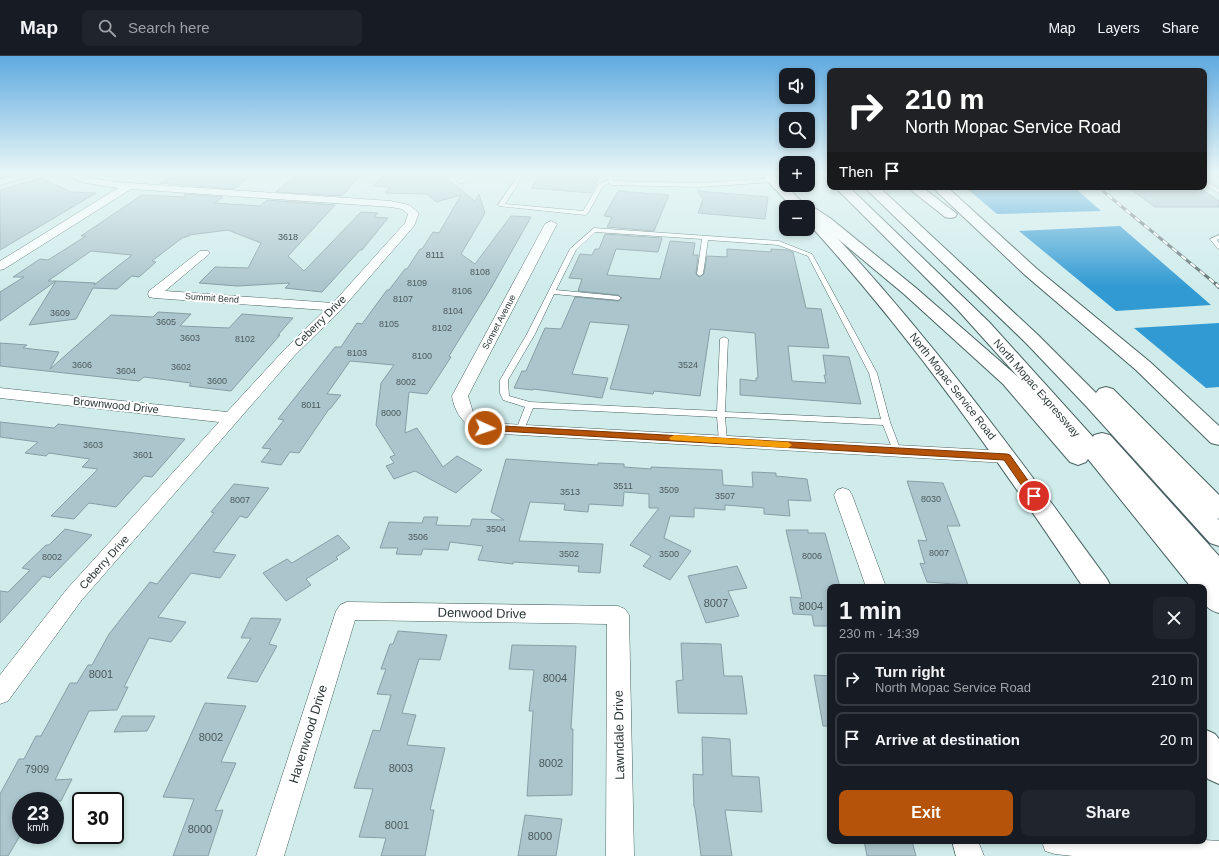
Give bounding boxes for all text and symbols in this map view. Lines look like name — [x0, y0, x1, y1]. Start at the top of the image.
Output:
search box — [82, 10, 362, 46]
text: Map — [20, 17, 58, 38]
icon: search — [96, 17, 118, 39]
text: Search here — [128, 19, 210, 36]
text: Map — [1048, 20, 1076, 36]
text: Layers — [1098, 20, 1140, 36]
text: Share — [1162, 20, 1199, 36]
map controls — [779, 68, 815, 236]
button: sound — [779, 68, 815, 104]
icon: right — [839, 84, 891, 136]
text: 210 m — [905, 84, 984, 115]
button: search — [779, 112, 815, 148]
text: North Mopac Service Road — [905, 117, 1121, 137]
button: + — [779, 156, 815, 192]
icon: arrive — [881, 160, 903, 182]
text: Then — [839, 163, 873, 180]
button: − — [779, 200, 815, 236]
house number: 3618 — [278, 232, 298, 242]
house number: 8111 — [426, 250, 444, 260]
house number: 8108 — [470, 267, 490, 277]
house number: 8109 — [407, 278, 427, 288]
house number: 8106 — [452, 286, 472, 296]
street label: Summit Bend — [185, 291, 239, 305]
street label: Ceberry Drive — [292, 293, 348, 349]
street label: Sonnet Avenue — [480, 293, 518, 351]
house number: 8107 — [393, 294, 413, 304]
house number: 8104 — [443, 306, 463, 316]
house number: 3609 — [50, 308, 70, 318]
house number: 3605 — [156, 317, 176, 327]
house number: 8105 — [379, 319, 399, 329]
house number: 8102 — [432, 323, 452, 333]
street label: North Mopac Service Road — [908, 330, 998, 442]
house number: 3603 — [180, 333, 200, 343]
house number: 8102 — [235, 334, 255, 344]
street label: North Mopac Expressway — [991, 337, 1083, 440]
house number: 8103 — [347, 348, 367, 358]
house number: 8100 — [412, 351, 432, 361]
house number: 3606 — [72, 360, 92, 370]
house number: 3524 — [678, 360, 698, 370]
house number: 3602 — [171, 362, 191, 372]
house number: 3604 — [116, 366, 136, 376]
house number: 3600 — [207, 376, 227, 386]
house number: 8002 — [396, 377, 416, 387]
street label: Brownwood Drive — [73, 395, 159, 415]
house number: 8011 — [301, 400, 321, 410]
position arrow — [464, 407, 506, 449]
house number: 8000 — [381, 408, 401, 418]
house number: 3603 — [83, 440, 103, 450]
house number: 3601 — [133, 450, 153, 460]
pin — [1017, 479, 1051, 513]
house number: 3511 — [613, 481, 633, 491]
house number: 3509 — [659, 485, 679, 495]
icon: arrive — [1023, 485, 1045, 507]
house number: 3513 — [560, 487, 580, 497]
house number: 3507 — [715, 491, 735, 501]
house number: 8030 — [921, 494, 941, 504]
house number: 8007 — [230, 495, 250, 505]
house number: 3504 — [486, 524, 506, 534]
house number: 3506 — [408, 532, 428, 542]
street label: Ceberry Drive — [77, 533, 131, 591]
house number: 8007 — [929, 548, 949, 558]
house number: 3502 — [559, 549, 579, 559]
house number: 3500 — [659, 549, 679, 559]
house number: 8006 — [802, 551, 822, 561]
house number: 8002 — [42, 552, 62, 562]
house number: 8007 — [704, 597, 728, 609]
text: 1 min — [839, 597, 902, 624]
button: close — [1153, 597, 1195, 639]
house number: 8004 — [799, 600, 823, 612]
street label: Denwood Drive — [437, 605, 527, 621]
text: 230 m · 14:39 — [839, 626, 919, 641]
text: Turn right — [875, 663, 945, 680]
house number: 8001 — [89, 668, 113, 680]
icon: right — [841, 668, 863, 690]
text: 210 m — [1151, 671, 1193, 688]
house number: 8004 — [543, 672, 567, 684]
text: North Mopac Service Road — [875, 680, 1031, 695]
street label: Havenwood Drive — [286, 683, 330, 785]
street label: Lawndale Drive — [611, 690, 627, 780]
icon: arrive — [841, 728, 863, 750]
house number: 8002 — [199, 731, 223, 743]
text: Arrive at destination — [875, 731, 1020, 748]
text: 20 m — [1160, 731, 1193, 748]
house number: 8002 — [539, 757, 563, 769]
house number: 8003 — [389, 762, 413, 774]
house number: 7909 — [25, 763, 49, 775]
button: Exit — [839, 790, 1013, 836]
button: Share — [1021, 790, 1195, 836]
speed limit sign: 30 — [72, 792, 124, 844]
text: 23 — [27, 802, 49, 824]
house number: 8001 — [385, 819, 409, 831]
text: km/h — [27, 822, 49, 833]
house number: 8000 — [188, 823, 212, 835]
house number: 8000 — [528, 830, 552, 842]

